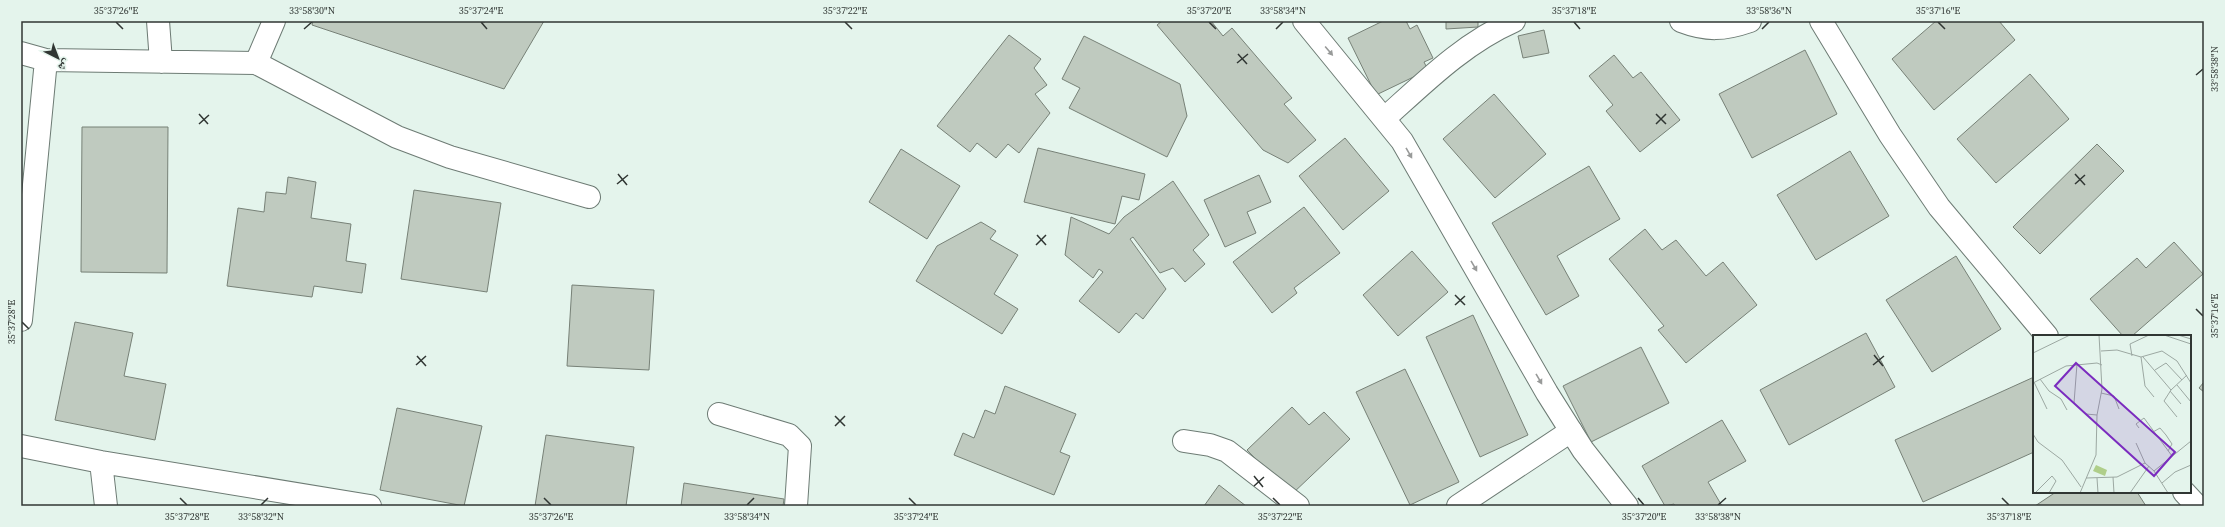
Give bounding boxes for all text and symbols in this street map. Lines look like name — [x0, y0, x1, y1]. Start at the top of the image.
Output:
text: 35°37'26"E — [94, 4, 138, 17]
text: 33°58'30"N — [289, 4, 335, 17]
text: 35°37'24"E — [459, 4, 503, 17]
text: 35°37'22"E — [823, 4, 867, 17]
text: 35°37'20"E — [1187, 4, 1231, 17]
text: 33°58'34"N — [1260, 4, 1306, 17]
text: 35°37'18"E — [1552, 4, 1596, 17]
text: 33°58'36"N — [1746, 4, 1792, 17]
text: 35°37'16"E — [1916, 4, 1960, 17]
north arrow — [38, 38, 78, 78]
one-way arrow — [1324, 46, 1333, 56]
text: 33°58'38"N — [2208, 46, 2221, 92]
text: ش — [55, 56, 74, 75]
one-way arrow — [1405, 147, 1412, 159]
one-way arrow — [1470, 260, 1477, 272]
text: 35°37'16"E — [2208, 294, 2221, 338]
text: 35°37'28"E — [5, 300, 18, 344]
inset map — [2033, 335, 2191, 493]
one-way arrow — [1535, 373, 1542, 384]
text: 35°37'28"E — [165, 510, 209, 523]
text: 33°58'32"N — [238, 510, 284, 523]
text: 35°37'26"E — [529, 510, 573, 523]
text: 33°58'34"N — [724, 510, 770, 523]
text: 35°37'24"E — [894, 510, 938, 523]
text: 35°37'22"E — [1258, 510, 1302, 523]
text: 35°37'20"E — [1622, 510, 1666, 523]
text: 33°58'38"N — [1695, 510, 1741, 523]
text: 35°37'18"E — [1987, 510, 2031, 523]

